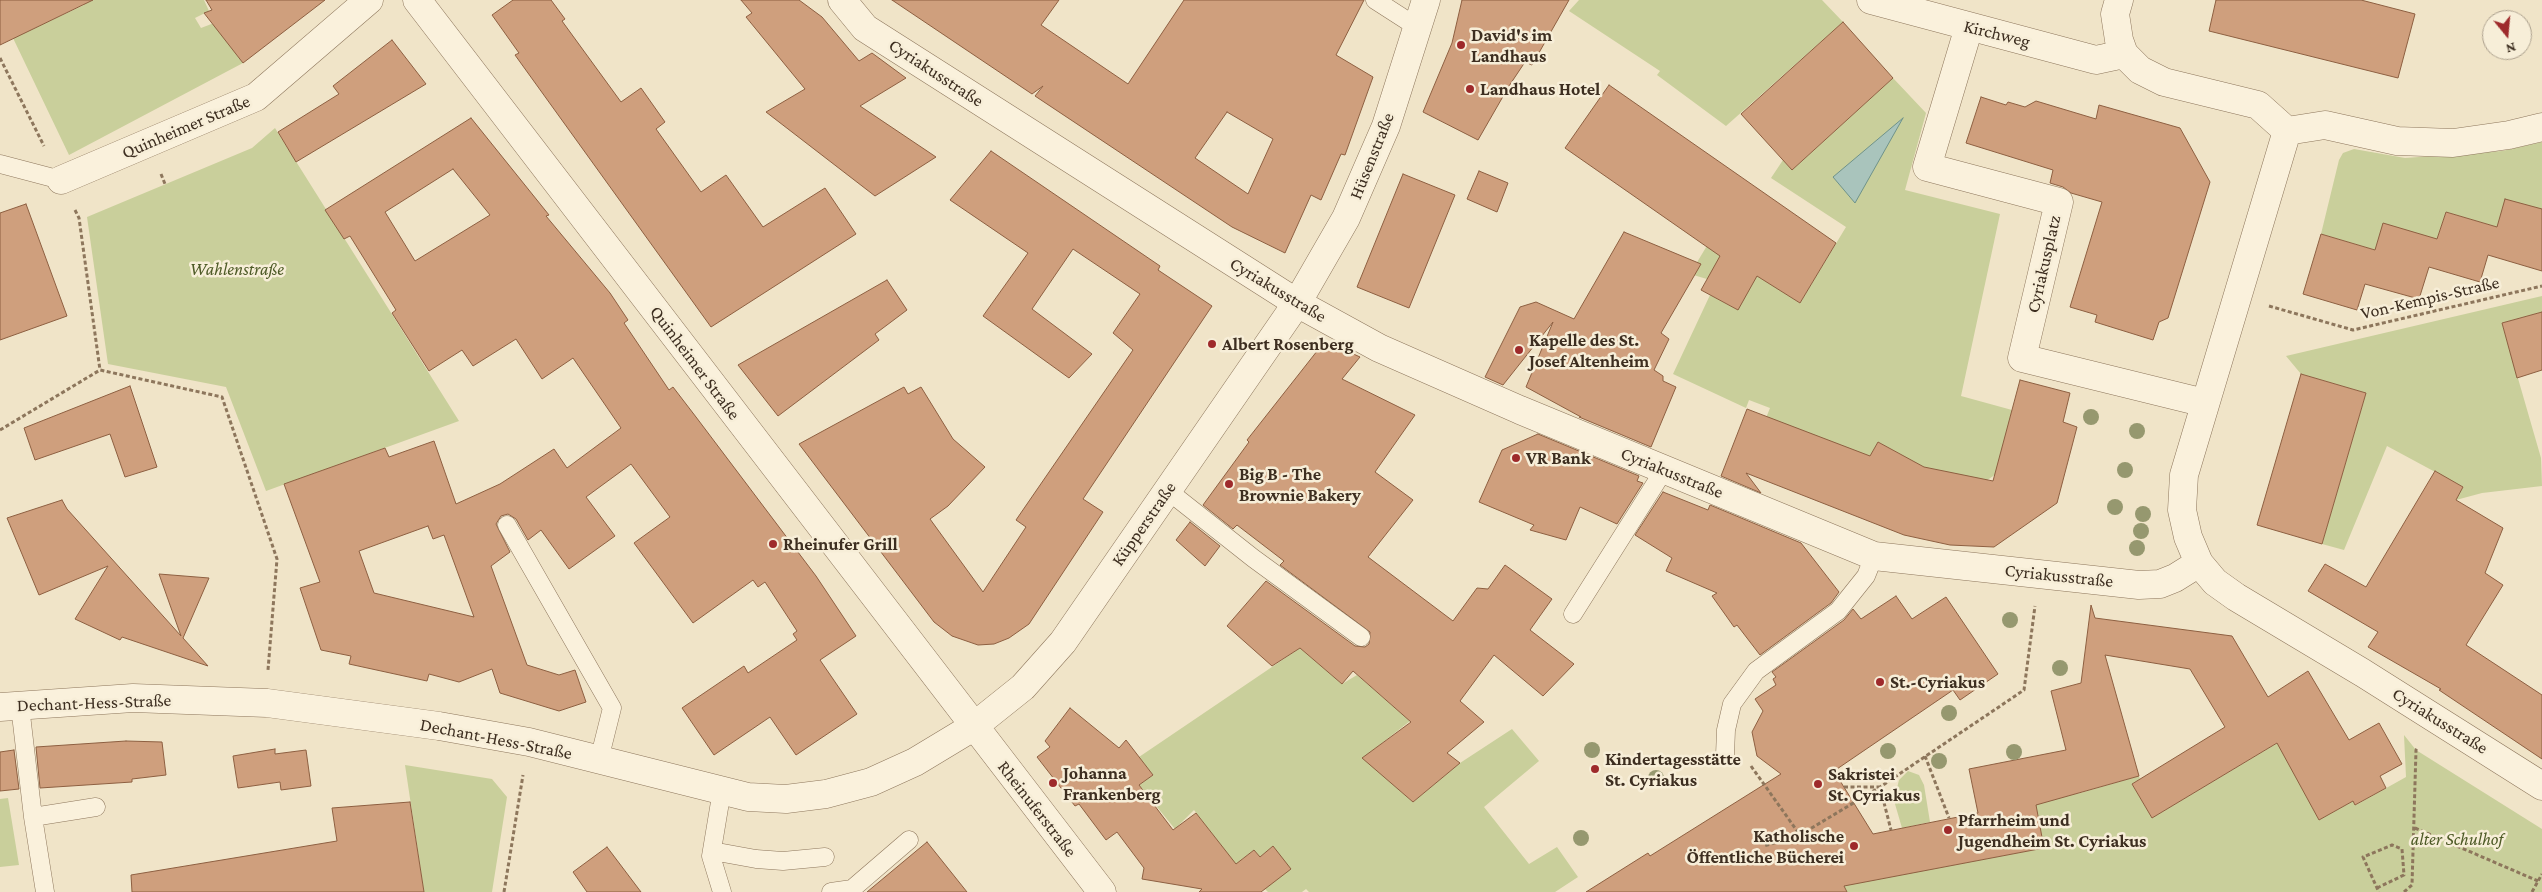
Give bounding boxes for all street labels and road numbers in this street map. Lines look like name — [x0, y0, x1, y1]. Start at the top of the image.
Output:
street label: Kirchweg — [1962, 15, 2032, 53]
street label: Cyriakusstraße — [885, 34, 987, 112]
street label: Quinheimer Straße — [119, 90, 253, 164]
street label: Hüsenstraße — [1345, 110, 1399, 202]
street label: Cyriakusplatz — [2022, 213, 2066, 315]
street label: Cyriakusstraße — [1226, 253, 1330, 327]
street label: Von-Kempis-Straße — [2359, 272, 2501, 324]
street label: Quinheimer Straße — [645, 302, 745, 424]
street label: Cyriakusstraße — [1618, 443, 1726, 503]
street label: Küpperstraße — [1107, 478, 1181, 570]
street label: Cyriakusstraße — [2004, 560, 2114, 592]
street label: Cyriakusstraße — [2388, 683, 2492, 759]
street label: Dechant-Hess-Straße — [16, 690, 172, 716]
street label: Dechant-Hess-Straße — [418, 714, 574, 764]
street label: Rheinuferstraße — [993, 757, 1081, 861]

